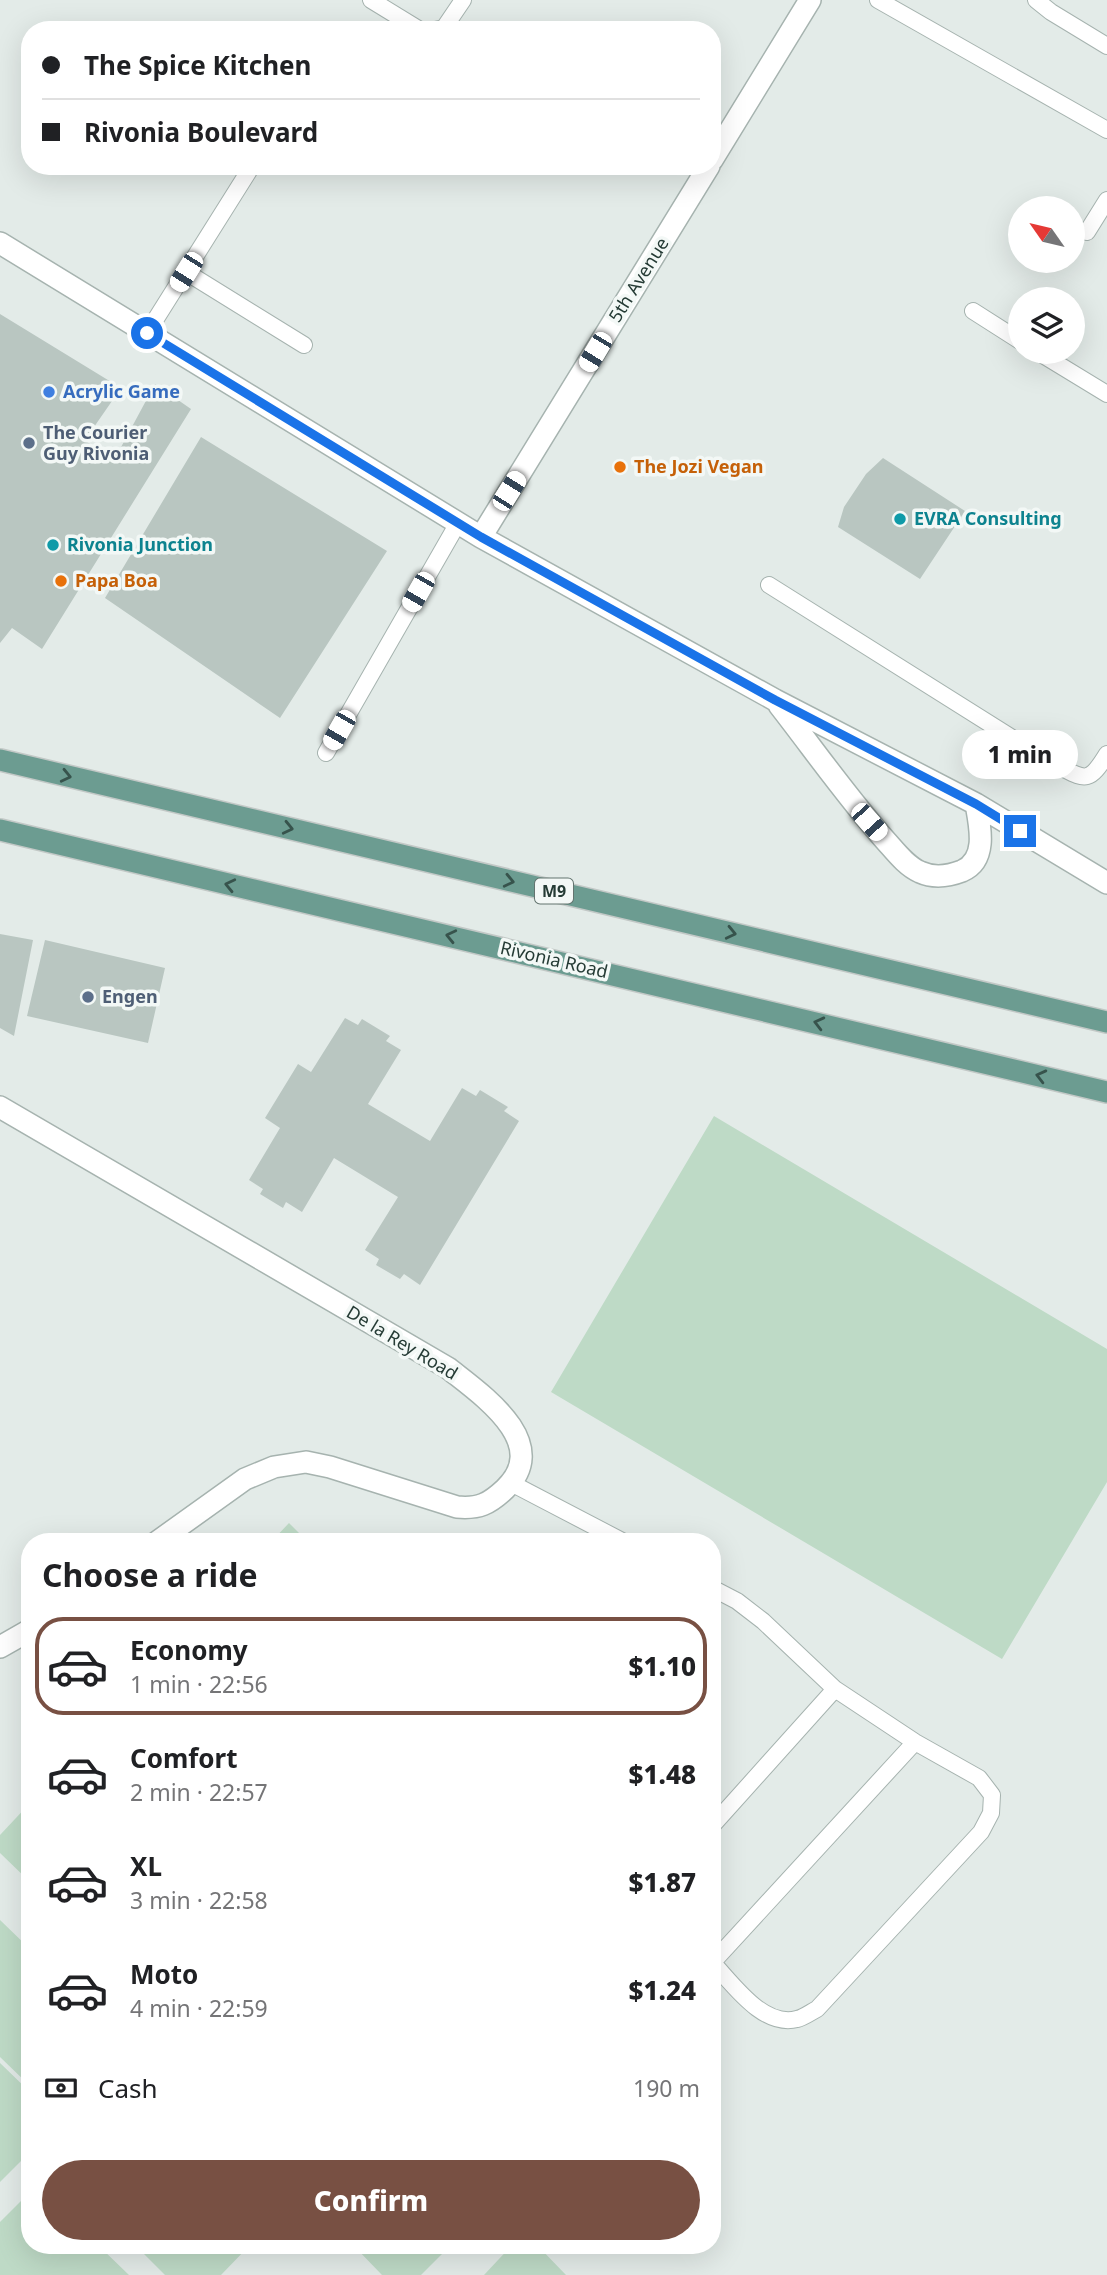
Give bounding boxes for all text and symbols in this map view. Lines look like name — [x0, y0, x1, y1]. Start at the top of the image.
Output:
text: The Spice Kitchen — [84, 47, 311, 83]
text: Rivonia Boulevard — [84, 114, 318, 150]
north arrow — [1008, 196, 1085, 273]
map controls — [1008, 196, 1085, 364]
street label: 5th Avenue — [603, 232, 674, 326]
car — [166, 249, 207, 295]
button: layers — [1008, 287, 1085, 364]
route start — [131, 317, 163, 349]
car — [576, 329, 615, 375]
place label: Acrylic Game — [63, 379, 180, 403]
marker: Acrylic Game — [41, 384, 57, 400]
place label: The Courier Guy Rivonia — [43, 420, 149, 465]
marker: The Courier Guy Rivonia — [21, 435, 37, 451]
place label: The Jozi Vegan — [634, 454, 763, 478]
marker: The Jozi Vegan — [612, 459, 628, 475]
car — [489, 468, 530, 514]
place label: EVRA Consulting — [914, 506, 1062, 530]
marker: EVRA Consulting — [892, 511, 908, 527]
place label: Rivonia Junction — [67, 532, 213, 556]
marker: Rivonia Junction — [45, 537, 61, 553]
place label: Papa Boa — [75, 568, 158, 592]
car — [399, 569, 438, 615]
marker: Papa Boa — [53, 573, 69, 589]
car — [320, 707, 359, 753]
callout: 1 min — [962, 730, 1078, 778]
text: 1 min — [988, 738, 1052, 770]
one-way arrow — [60, 768, 72, 782]
car — [848, 799, 891, 845]
route end — [1004, 815, 1036, 847]
one-way arrow — [282, 820, 294, 835]
one-way arrow — [503, 873, 515, 887]
one-way arrow — [224, 878, 236, 893]
road number: M9 — [535, 878, 573, 904]
one-way arrow — [725, 925, 737, 939]
one-way arrow — [445, 930, 457, 944]
street label: Rivonia Road — [498, 935, 610, 983]
place label: Engen — [102, 984, 158, 1008]
marker: Engen — [80, 989, 96, 1005]
one-way arrow — [814, 1017, 826, 1031]
one-way arrow — [1035, 1070, 1047, 1085]
street label: De la Rey Road — [343, 1300, 462, 1385]
text: Choose a ride — [42, 1553, 258, 1596]
text: Economy — [130, 1632, 248, 1668]
icon: car — [46, 1635, 109, 1698]
text: $1.10 — [629, 1648, 696, 1684]
text: 1 min · 22:56 — [130, 1668, 268, 1700]
text: Comfort — [130, 1740, 238, 1776]
icon: car — [46, 1743, 109, 1806]
text: $1.48 — [629, 1756, 696, 1792]
text: 2 min · 22:57 — [130, 1776, 268, 1808]
text: XL — [130, 1848, 162, 1884]
icon: car — [46, 1851, 109, 1914]
text: $1.87 — [629, 1864, 696, 1900]
text: 3 min · 22:58 — [130, 1884, 268, 1916]
text: Moto — [130, 1956, 198, 1992]
icon: car — [46, 1959, 109, 2022]
text: $1.24 — [629, 1972, 696, 2008]
text: 4 min · 22:59 — [130, 1992, 268, 2024]
icon: cash — [42, 2069, 80, 2107]
text: Cash — [98, 2070, 158, 2106]
text: 190 m — [633, 2072, 700, 2104]
button: Confirm — [42, 2160, 700, 2240]

